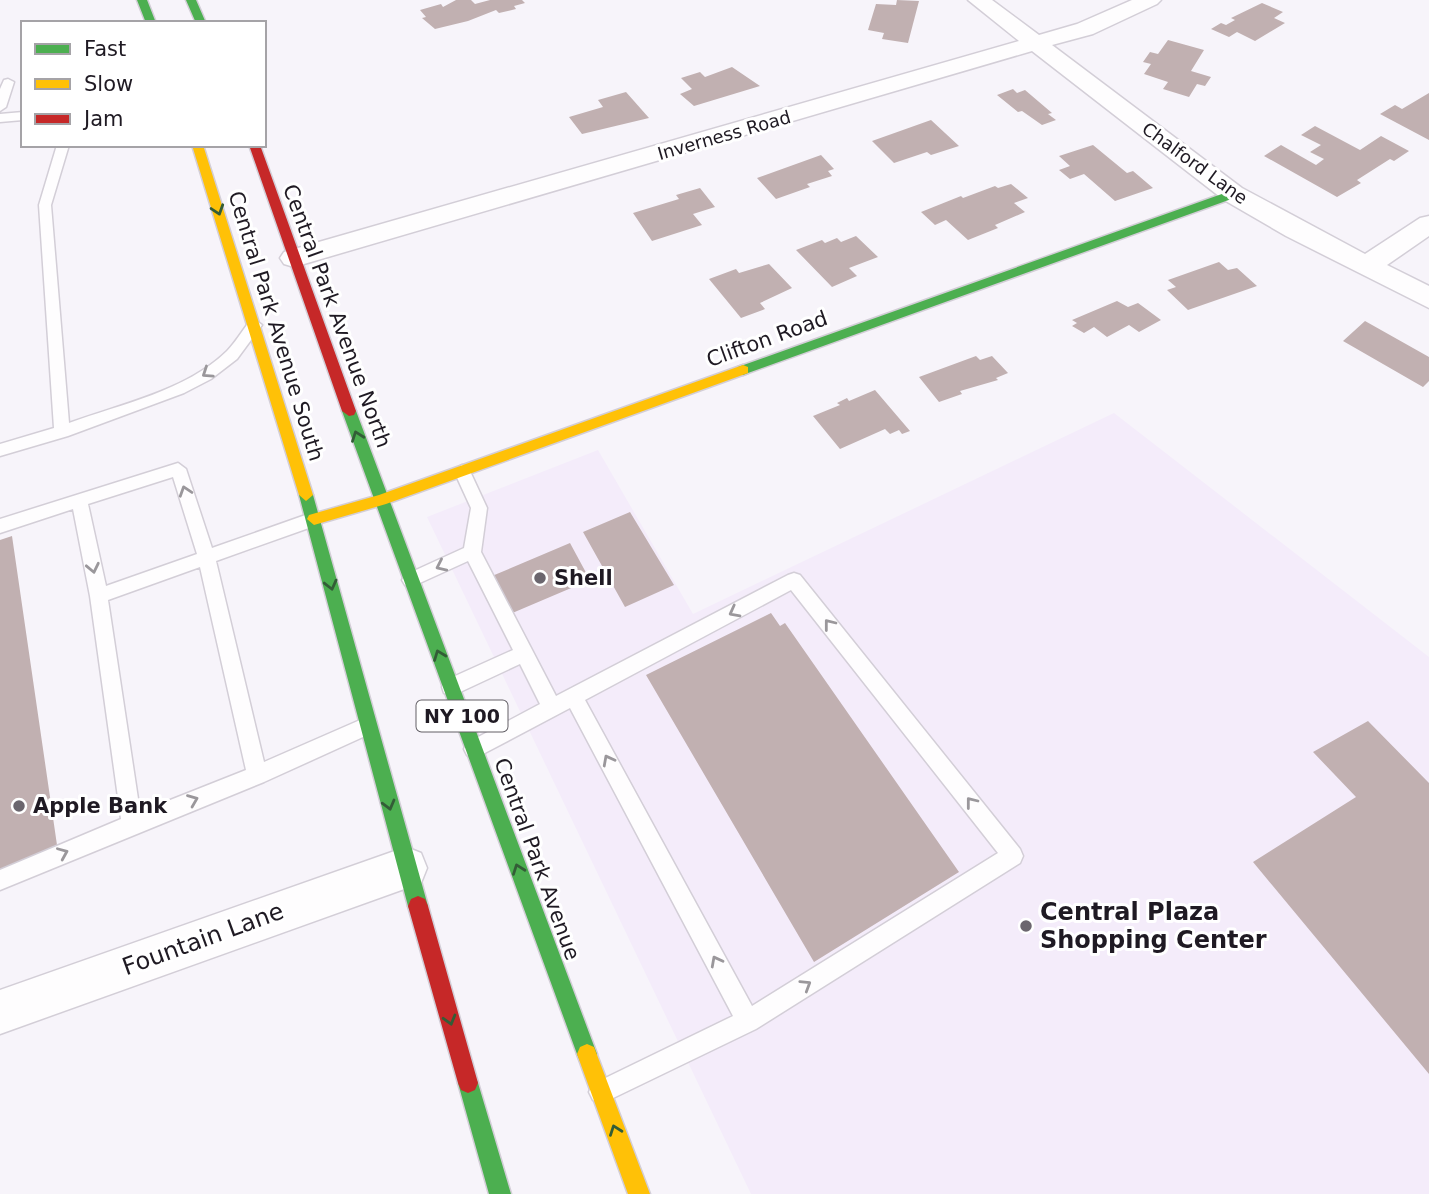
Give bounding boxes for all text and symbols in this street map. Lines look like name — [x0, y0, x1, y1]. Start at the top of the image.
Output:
legend — [21, 21, 266, 147]
text: Fast — [84, 37, 126, 61]
text: Slow — [84, 72, 133, 96]
street label: Inverness Road — [655, 106, 793, 164]
text: Jam — [82, 107, 124, 131]
street label: Chalford Lane — [1138, 118, 1252, 208]
street label: Central Park Avenue North — [278, 181, 396, 451]
street label: Central Park Avenue South — [223, 188, 329, 464]
one-way arrow — [210, 204, 224, 216]
street label: Clifton Road — [703, 306, 831, 372]
one-way arrow — [202, 365, 215, 377]
one-way arrow — [352, 431, 366, 443]
one-way arrow — [179, 485, 194, 497]
one-way arrow — [436, 558, 448, 572]
one-way arrow — [85, 562, 99, 574]
place label: Shell — [554, 566, 613, 590]
marker: Shell — [532, 570, 548, 586]
one-way arrow — [323, 579, 337, 591]
one-way arrow — [729, 603, 741, 617]
one-way arrow — [825, 619, 838, 632]
one-way arrow — [433, 650, 447, 662]
road number: NY 100 — [416, 701, 508, 732]
street label: Central Park Avenue — [489, 755, 585, 963]
one-way arrow — [603, 755, 616, 768]
place label: Apple Bank — [33, 794, 168, 818]
one-way arrow — [186, 795, 198, 809]
marker: Apple Bank — [11, 798, 27, 814]
one-way arrow — [966, 798, 979, 810]
one-way arrow — [381, 799, 395, 811]
one-way arrow — [56, 848, 68, 862]
one-way arrow — [513, 863, 527, 875]
street label: Fountain Lane — [118, 897, 288, 981]
place label: Central Plaza Shopping Center — [1040, 898, 1267, 954]
marker: Central Plaza Shopping Center — [1018, 918, 1034, 934]
one-way arrow — [711, 956, 724, 968]
one-way arrow — [798, 980, 811, 993]
one-way arrow — [441, 1014, 456, 1026]
one-way arrow — [610, 1125, 624, 1137]

